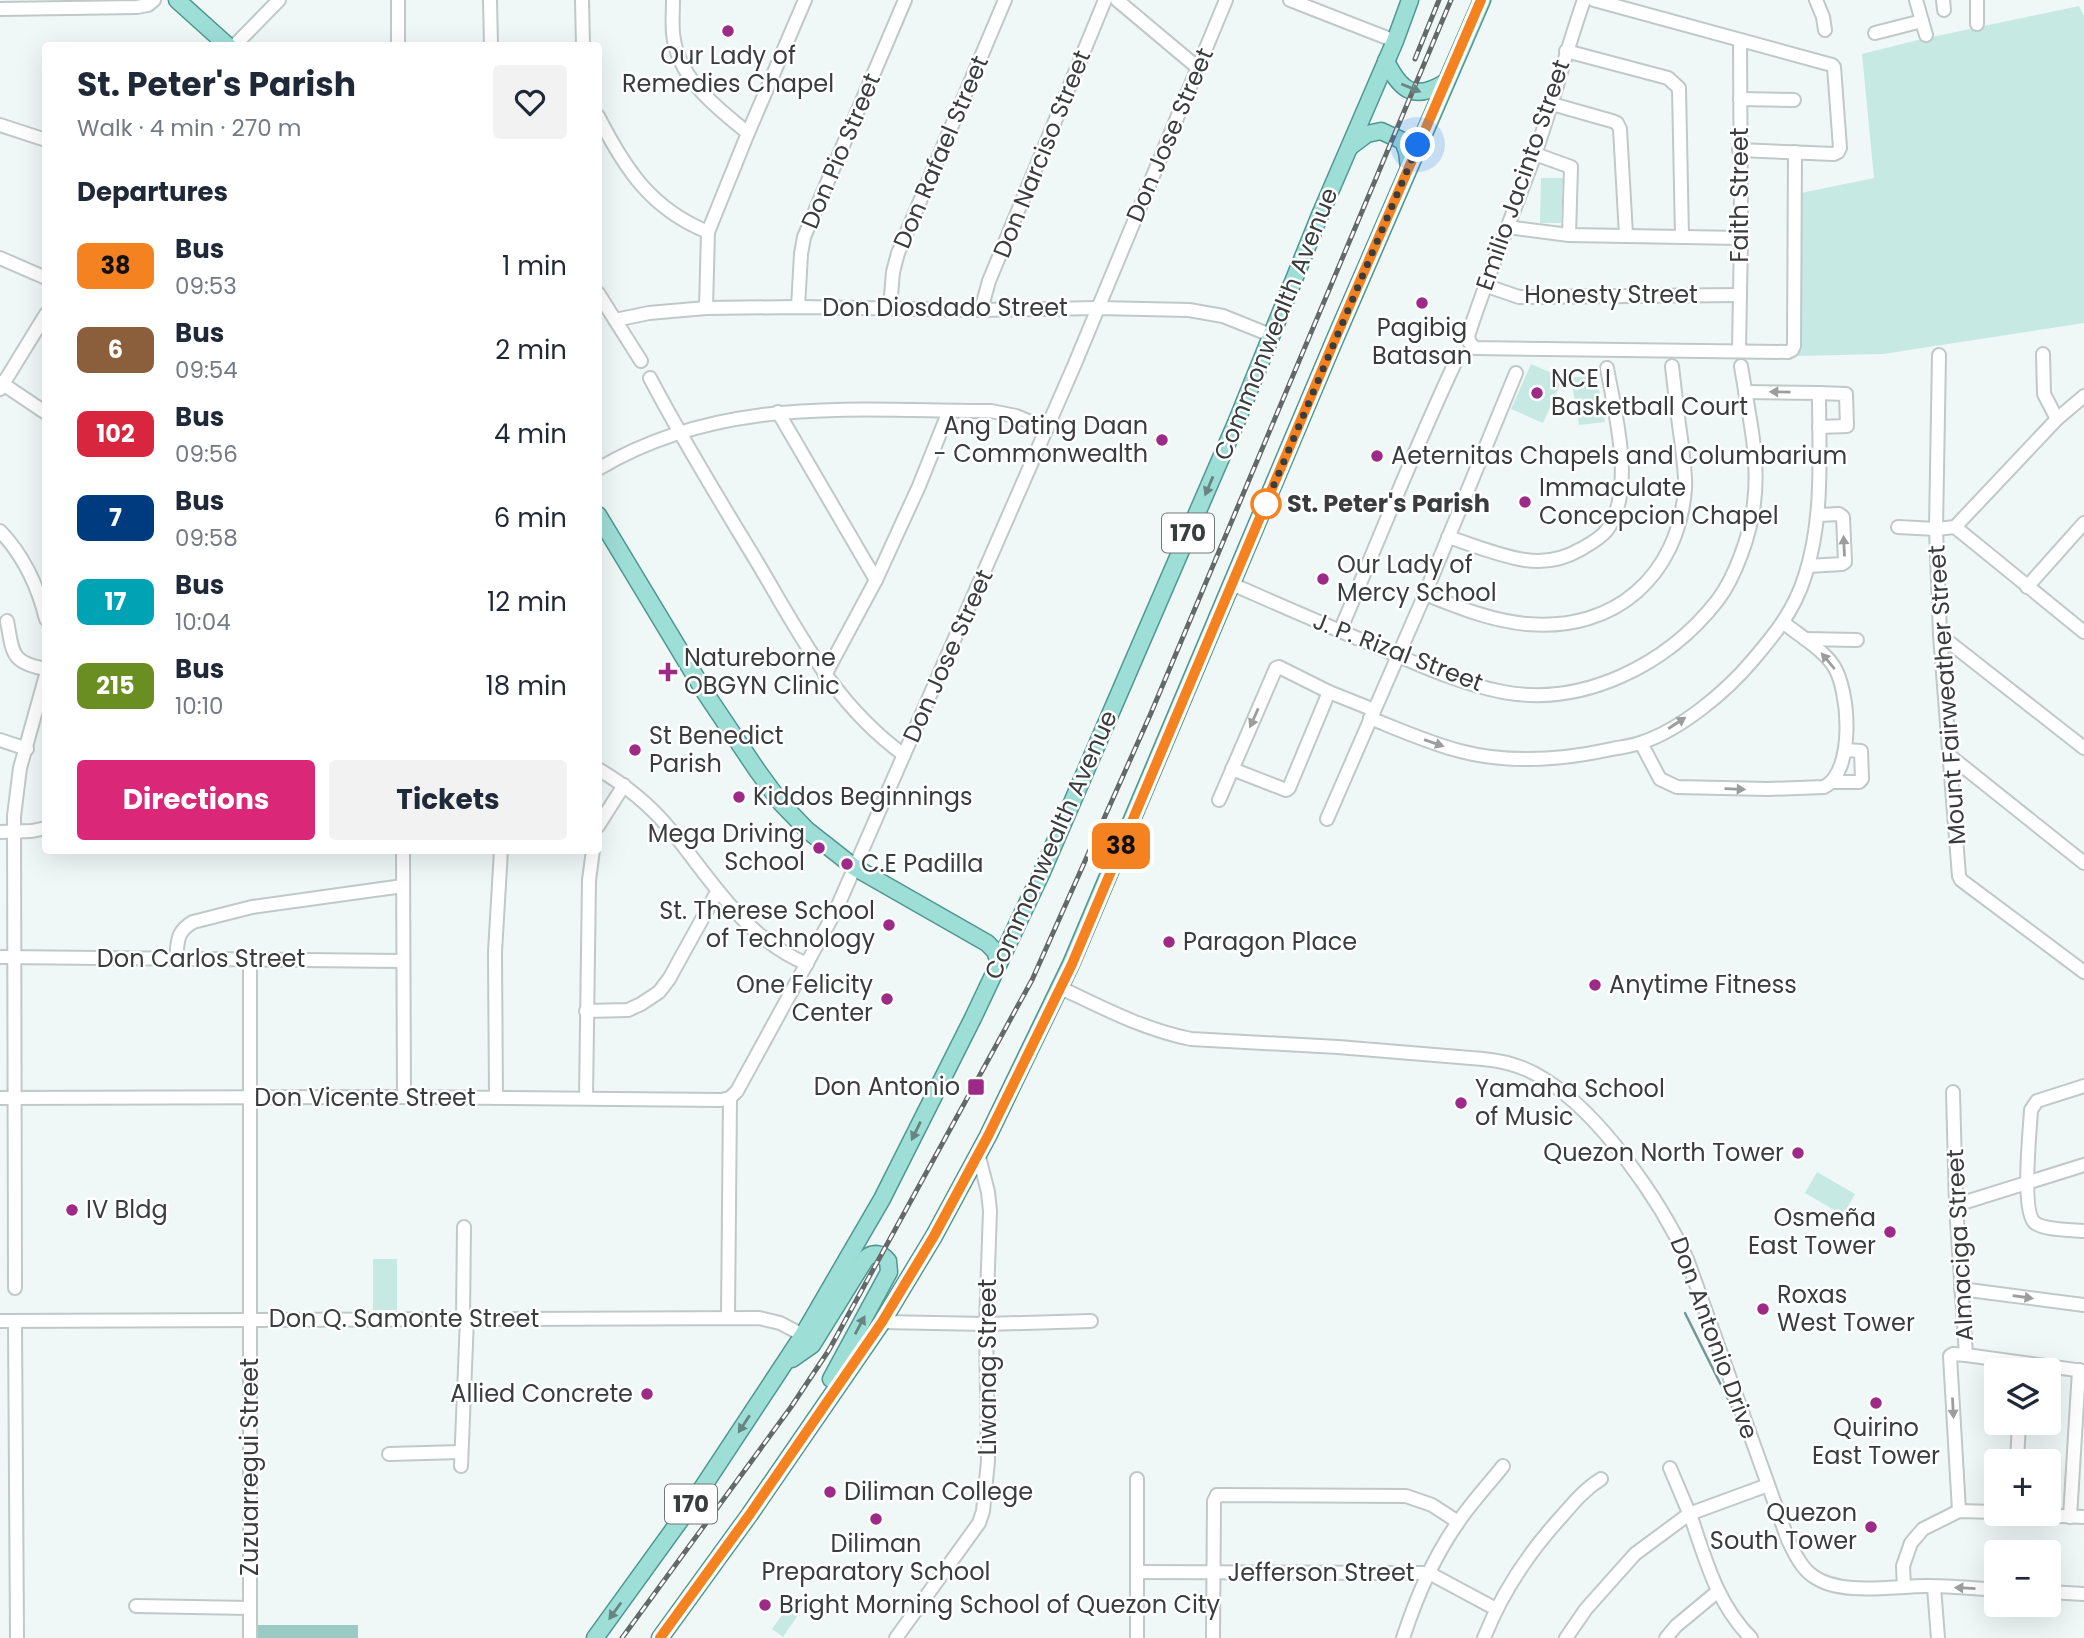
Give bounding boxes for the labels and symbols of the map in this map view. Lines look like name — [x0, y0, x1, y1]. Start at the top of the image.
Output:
marker: Our Lady of Remedies Chapel — [720, 23, 736, 39]
place label: Our Lady of Remedies Chapel — [622, 39, 834, 100]
street label: Don Jose Street — [1118, 43, 1221, 227]
street label: Don Narciso Street — [985, 45, 1098, 263]
street label: Don Rafael Street — [885, 50, 996, 253]
street label: Emilio Jacinto Street — [1468, 55, 1578, 295]
street label: Don Pio Street — [793, 68, 888, 234]
one-way arrow — [1401, 83, 1422, 94]
your location — [1400, 127, 1435, 162]
street label: Faith Street — [1723, 128, 1756, 263]
street label: Commonwealth Avenue — [1206, 183, 1345, 465]
street label: Honesty Street — [1524, 278, 1698, 311]
street label: Don Diosdado Street — [822, 291, 1068, 324]
marker: Pagibig Batasan — [1414, 295, 1430, 311]
place label: Pagibig Batasan — [1372, 311, 1472, 372]
place label: NCE I Basketball Court — [1551, 362, 1748, 423]
marker: NCE I Basketball Court — [1529, 385, 1545, 401]
one-way arrow — [1768, 386, 1790, 398]
place label: Ang Dating Daan - Commonwealth — [934, 409, 1148, 470]
marker: Ang Dating Daan - Commonwealth — [1154, 432, 1170, 448]
place label: Aeternitas Chapels and Columbarium — [1391, 439, 1847, 472]
marker: Aeternitas Chapels and Columbarium — [1369, 448, 1385, 464]
place label: Immaculate Concepcion Chapel — [1539, 471, 1779, 532]
one-way arrow — [1203, 476, 1215, 496]
place label: St. Peter's Parish — [1287, 487, 1490, 520]
marker: St. Peter's Parish — [1251, 489, 1281, 519]
marker: Immaculate Concepcion Chapel — [1517, 494, 1533, 510]
road number: 170 — [1162, 513, 1214, 552]
one-way arrow — [1839, 535, 1850, 557]
street label: Mount Fairweather Street — [1920, 544, 1973, 846]
place label: Our Lady of Mercy School — [1337, 548, 1497, 609]
street label: Don Jose Street — [895, 564, 1000, 748]
marker: Our Lady of Mercy School — [1315, 571, 1331, 587]
street label: J. P. Rizal Street — [1308, 604, 1488, 699]
place label: Natureborne OBGYN Clinic — [684, 641, 840, 702]
one-way arrow — [1820, 652, 1836, 670]
marker: Natureborne OBGYN Clinic — [658, 662, 678, 682]
street label: Commonwealth Avenue — [976, 705, 1125, 985]
one-way arrow — [1248, 708, 1259, 729]
one-way arrow — [1668, 717, 1687, 730]
place label: St Benedict Parish — [649, 719, 784, 780]
one-way arrow — [1423, 738, 1444, 749]
marker: St Benedict Parish — [627, 742, 643, 758]
place label: Kiddos Beginnings — [753, 780, 972, 813]
one-way arrow — [1724, 783, 1746, 794]
marker: Kiddos Beginnings — [731, 789, 747, 805]
place label: Mega Driving School — [648, 817, 805, 878]
line badge: 38 — [1090, 823, 1152, 869]
marker: Mega Driving School — [811, 840, 827, 856]
place label: C.E Padilla — [861, 847, 984, 880]
marker: C.E Padilla — [839, 856, 855, 872]
place label: St. Therese School of Technology — [659, 894, 875, 955]
marker: St. Therese School of Technology — [881, 917, 897, 933]
place label: Paragon Place — [1183, 925, 1357, 958]
marker: Paragon Place — [1161, 934, 1177, 950]
street label: Don Carlos Street — [97, 942, 305, 975]
place label: One Felicity Center — [736, 968, 873, 1029]
place label: Anytime Fitness — [1609, 968, 1797, 1001]
marker: Anytime Fitness — [1587, 977, 1603, 993]
marker: One Felicity Center — [879, 991, 895, 1007]
place label: Don Antonio — [814, 1070, 960, 1103]
place label: Yamaha School of Music — [1475, 1072, 1665, 1133]
marker: Don Antonio — [966, 1077, 986, 1097]
street label: Don Vicente Street — [254, 1081, 476, 1114]
marker: Yamaha School of Music — [1453, 1095, 1469, 1111]
one-way arrow — [910, 1121, 921, 1141]
place label: Quezon North Tower — [1543, 1136, 1784, 1169]
marker: Quezon North Tower — [1790, 1145, 1806, 1161]
street label: Almaciga Street — [1938, 1148, 1981, 1342]
place label: IV Bldg — [86, 1193, 168, 1226]
place label: Osmeña East Tower — [1748, 1201, 1876, 1262]
marker: IV Bldg — [64, 1202, 80, 1218]
marker: Osmeña East Tower — [1882, 1224, 1898, 1240]
street label: Don Antonio Drive — [1663, 1232, 1766, 1444]
place label: Roxas West Tower — [1777, 1278, 1915, 1339]
street label: Liwanag Street — [971, 1279, 1004, 1455]
one-way arrow — [2012, 1292, 2034, 1303]
marker: Roxas West Tower — [1755, 1301, 1771, 1317]
street label: Don Q. Samonte Street — [269, 1302, 539, 1335]
one-way arrow — [855, 1315, 866, 1335]
street label: Zuzuarregui Street — [233, 1358, 266, 1576]
place label: Allied Concrete — [450, 1377, 633, 1410]
marker: Allied Concrete — [639, 1386, 655, 1402]
marker: Quirino East Tower — [1868, 1395, 1884, 1411]
one-way arrow — [1947, 1397, 1958, 1419]
place label: Quirino East Tower — [1812, 1411, 1940, 1472]
one-way arrow — [738, 1414, 751, 1434]
place label: Diliman College — [844, 1475, 1033, 1508]
road number: 170 — [665, 1484, 717, 1524]
marker: Diliman College — [822, 1484, 838, 1500]
place label: Quezon South Tower — [1710, 1496, 1857, 1557]
marker: Diliman Preparatory School — [868, 1511, 884, 1527]
marker: Quezon South Tower — [1863, 1519, 1879, 1535]
place label: Diliman Preparatory School — [762, 1527, 990, 1588]
street label: Jefferson Street — [1227, 1556, 1415, 1589]
one-way arrow — [1954, 1582, 1976, 1593]
place label: Bright Morning School of Quezon City — [779, 1588, 1221, 1621]
marker: Bright Morning School of Quezon City — [757, 1597, 773, 1613]
one-way arrow — [608, 1602, 622, 1620]

